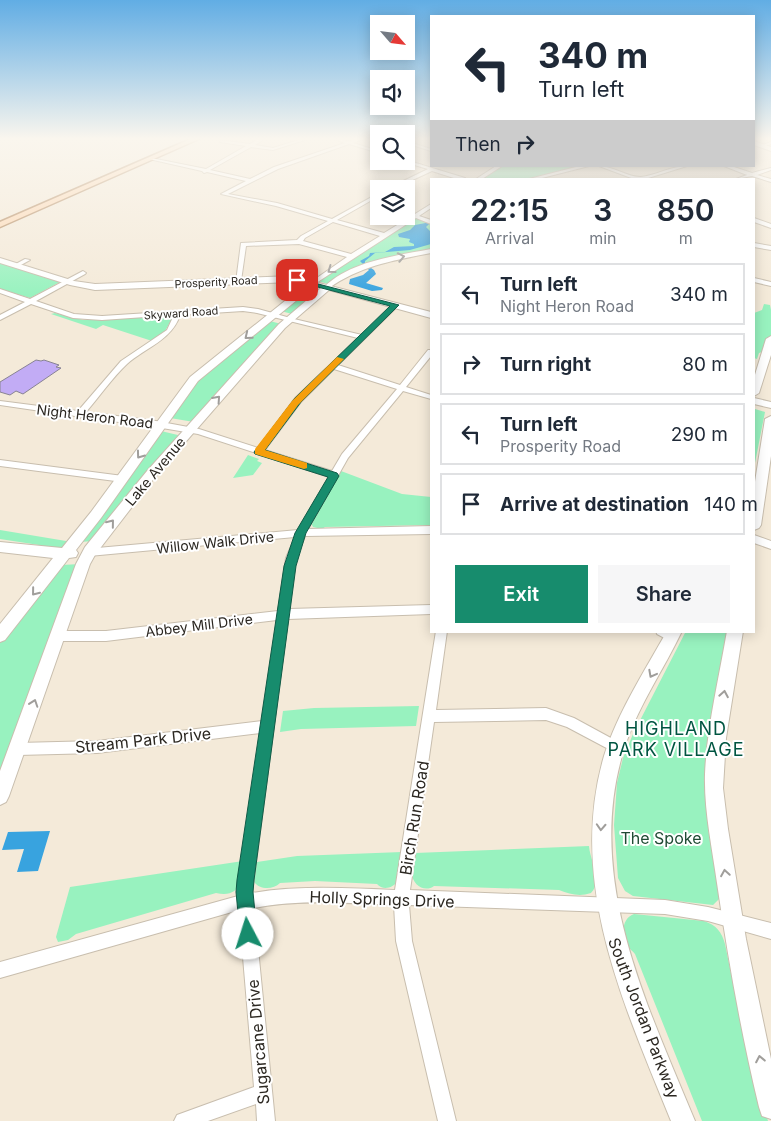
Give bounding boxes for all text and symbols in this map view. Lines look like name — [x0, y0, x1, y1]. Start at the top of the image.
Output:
north arrow — [370, 15, 415, 60]
map controls — [370, 15, 415, 225]
text: 340 m — [538, 34, 648, 76]
icon: left — [455, 35, 520, 100]
button: sound — [370, 70, 415, 115]
text: Turn left — [538, 76, 624, 102]
button: search — [370, 125, 415, 170]
icon: right — [511, 130, 539, 158]
text: Then — [455, 133, 501, 156]
button: layers — [370, 180, 415, 225]
text: 22:15 — [470, 192, 549, 228]
text: 3 — [593, 192, 612, 228]
text: 850 — [657, 192, 715, 228]
text: Arrival — [485, 228, 534, 248]
text: min — [589, 228, 616, 248]
text: m — [679, 228, 693, 248]
one-way arrow — [397, 252, 406, 263]
pin — [276, 259, 318, 301]
one-way arrow — [327, 264, 337, 273]
icon: arrive — [283, 266, 311, 294]
street label: Prosperity Road — [174, 273, 258, 291]
text: Turn left — [500, 273, 578, 296]
icon: left — [457, 280, 485, 308]
text: 340 m — [670, 283, 728, 306]
text: Night Heron Road — [500, 296, 634, 316]
street label: Skyward Road — [143, 303, 219, 323]
one-way arrow — [245, 330, 254, 338]
icon: right — [457, 350, 485, 378]
text: Turn right — [500, 353, 591, 376]
text: 80 m — [682, 353, 728, 376]
one-way arrow — [211, 396, 220, 405]
street label: Night Heron Road — [36, 400, 154, 432]
text: Turn left — [500, 413, 578, 436]
icon: left — [457, 420, 485, 448]
text: 290 m — [671, 423, 728, 446]
street label: Lake Avenue — [121, 433, 189, 509]
text: Prosperity Road — [500, 436, 621, 456]
one-way arrow — [137, 449, 146, 459]
icon: arrive — [457, 490, 485, 518]
text: Arrive at destination — [500, 493, 689, 516]
text: 140 m — [704, 493, 758, 516]
one-way arrow — [106, 519, 115, 528]
street label: Willow Walk Drive — [155, 527, 275, 557]
button: Exit — [455, 565, 588, 623]
button: Share — [598, 565, 730, 623]
one-way arrow — [31, 586, 40, 595]
street label: Abbey Mill Drive — [144, 610, 254, 640]
one-way arrow — [648, 669, 658, 678]
one-way arrow — [719, 690, 729, 699]
one-way arrow — [28, 699, 38, 707]
district label: HIGHLAND PARK VILLAGE — [608, 718, 745, 760]
street label: Stream Park Drive — [74, 723, 212, 757]
street label: Birch Run Road — [395, 759, 433, 877]
one-way arrow — [596, 823, 607, 831]
park label: The Spoke — [620, 828, 702, 848]
one-way arrow — [720, 869, 731, 877]
street label: Holly Springs Drive — [309, 886, 455, 912]
position arrow — [221, 907, 273, 959]
street label: South Jordan Parkway — [604, 935, 684, 1101]
street label: Sugarcane Drive — [243, 979, 273, 1105]
one-way arrow — [755, 1055, 765, 1064]

